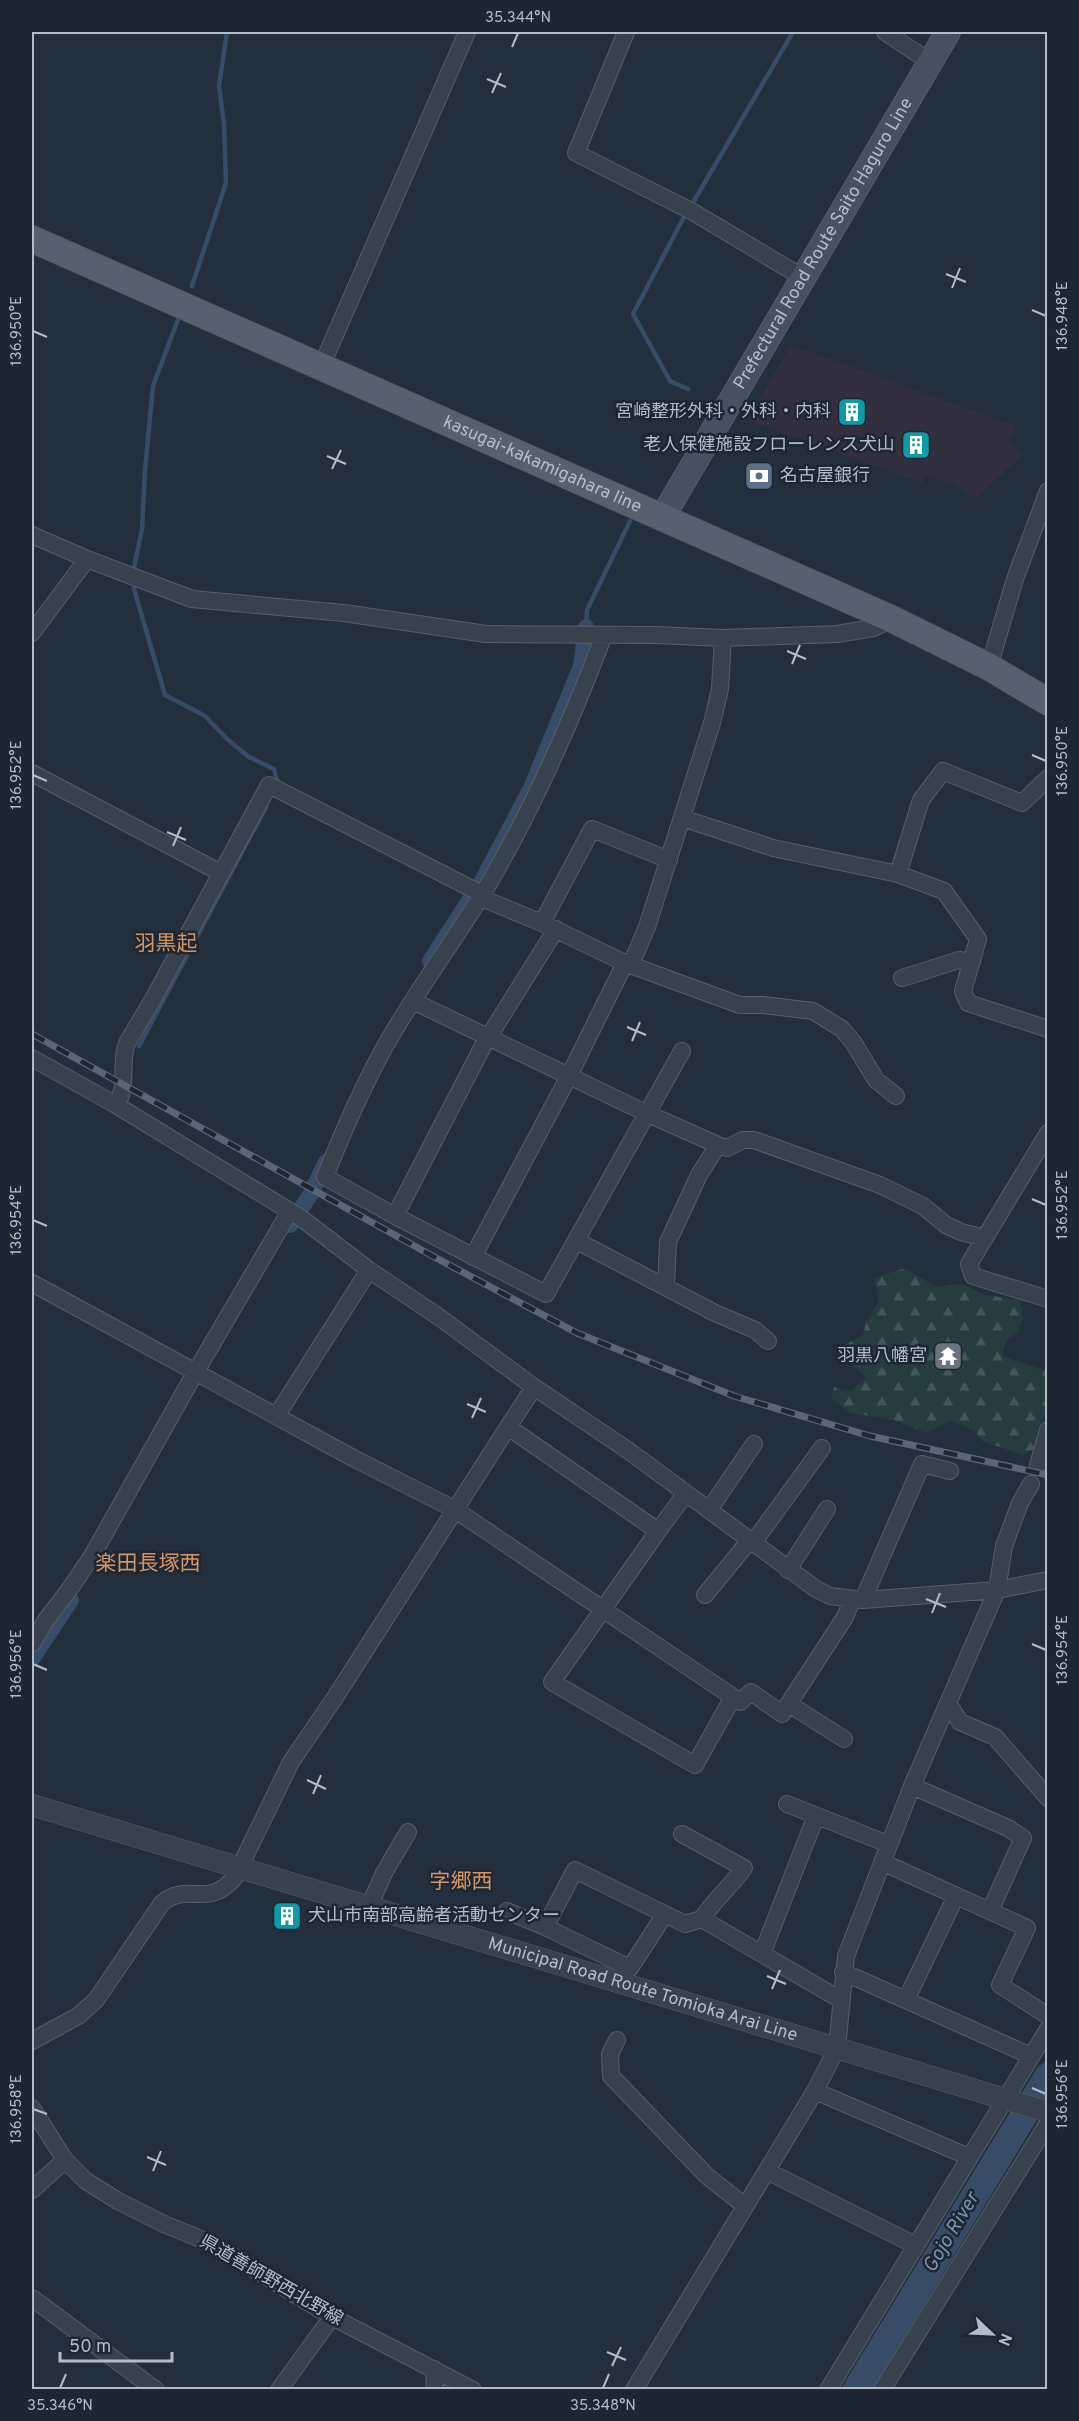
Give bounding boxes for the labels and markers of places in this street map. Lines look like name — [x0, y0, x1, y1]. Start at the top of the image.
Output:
building icon: 宮崎整形外科・外科・内科 — [836, 396, 868, 428]
place label: 宮崎整形外科・外科・内科 — [615, 401, 831, 424]
building icon: 老人保健施設フローレンス犬山 — [900, 429, 932, 461]
place label: 老人保健施設フローレンス犬山 — [643, 434, 895, 457]
bank icon: 名古屋銀行 — [743, 460, 775, 492]
place label: 名古屋銀行 — [780, 465, 870, 488]
temple icon: 羽黒八幡宮 — [932, 1340, 964, 1372]
place label: 羽黒八幡宮 — [837, 1345, 927, 1368]
building icon: 犬山市南部高齢者活動センター — [271, 1900, 303, 1932]
place label: 犬山市南部高齢者活動センター — [308, 1905, 560, 1928]

